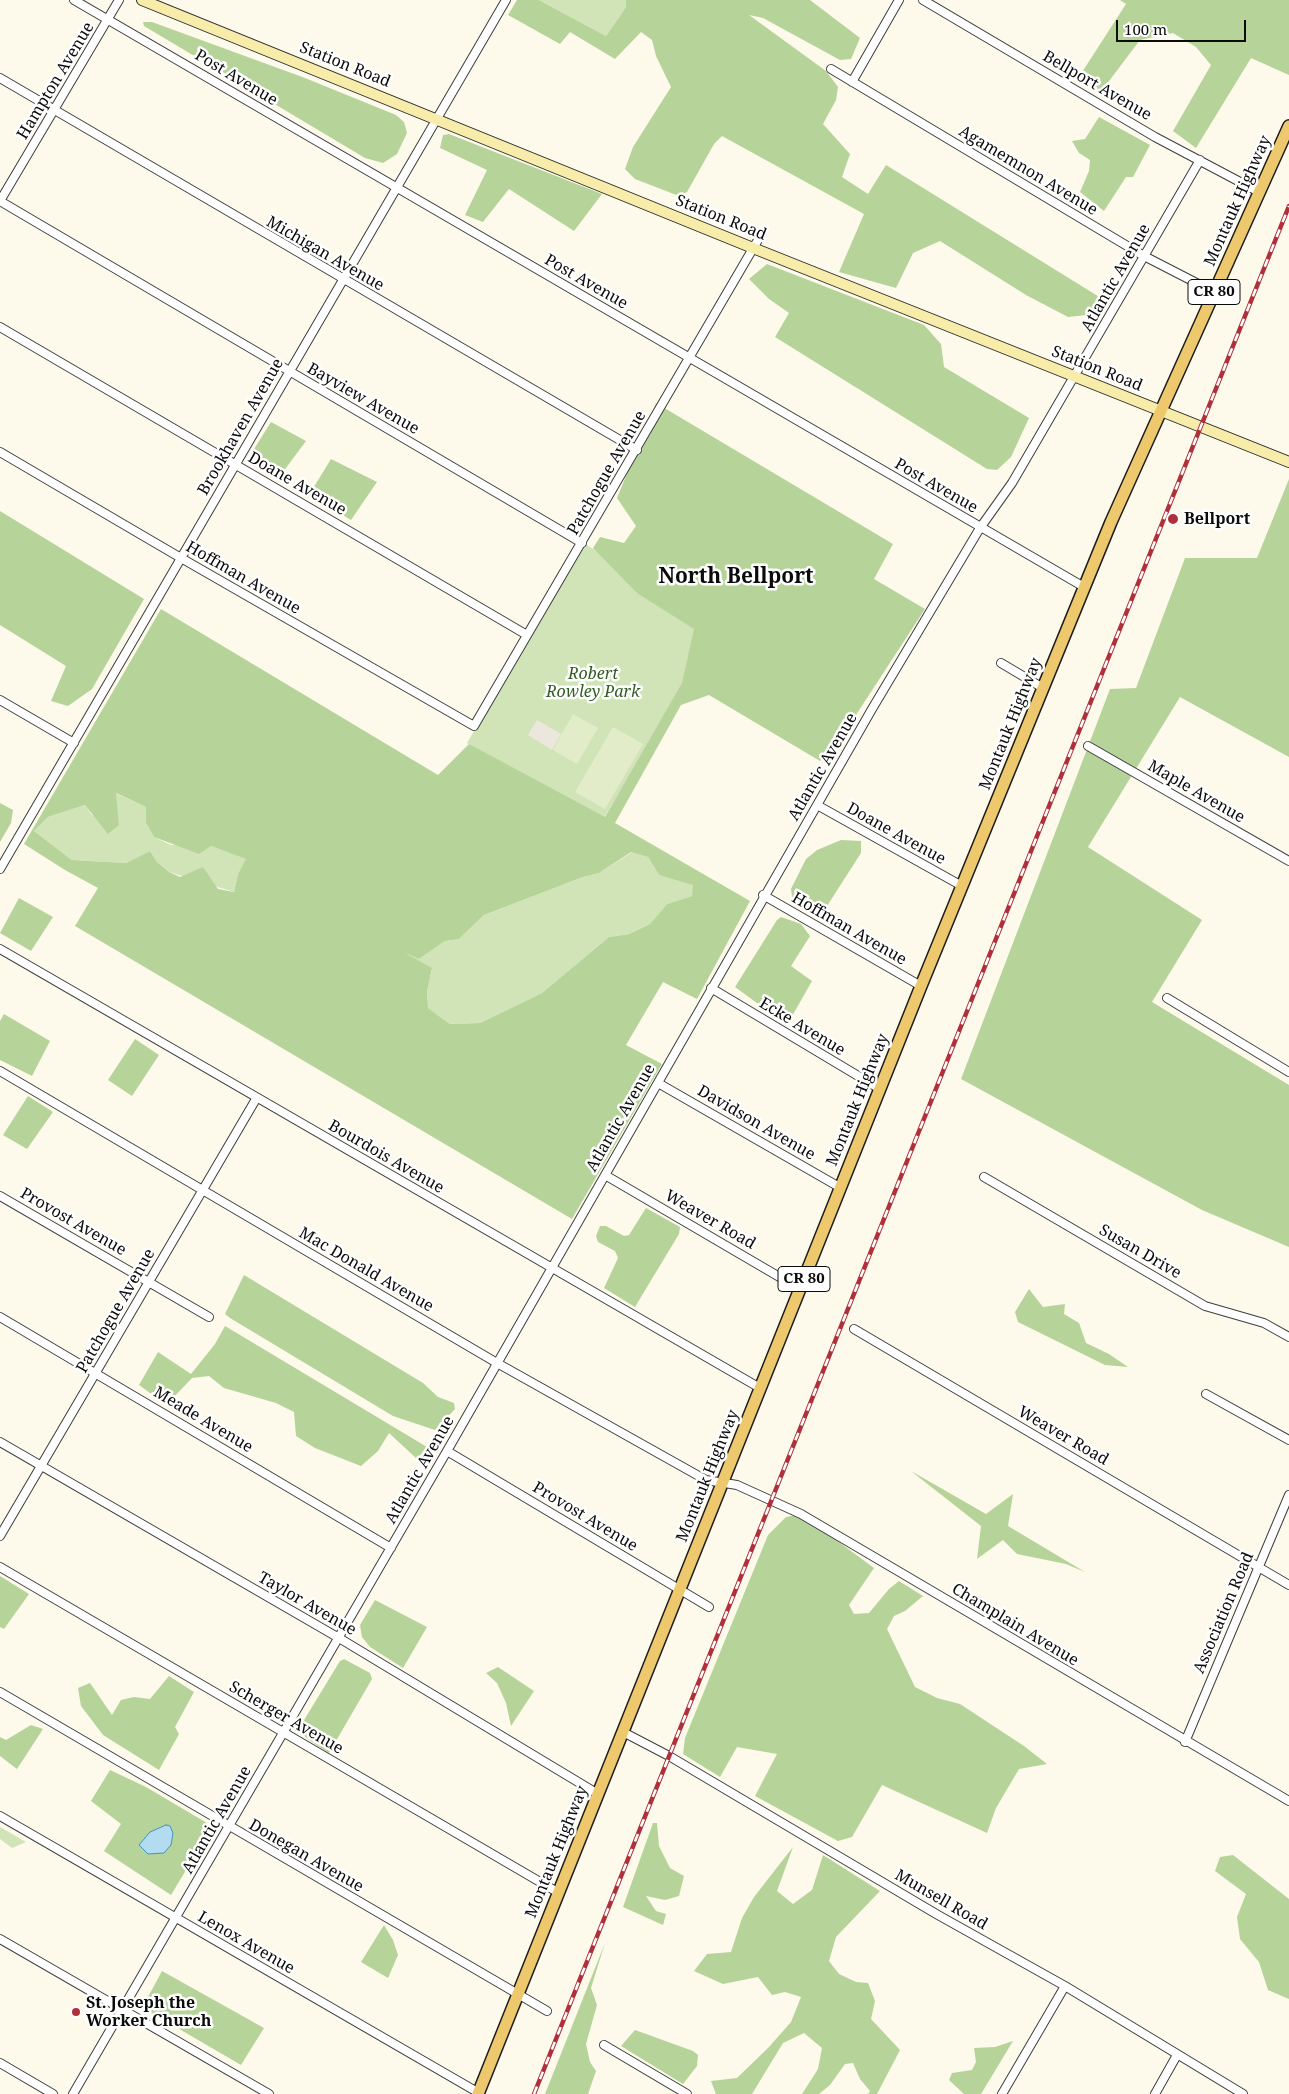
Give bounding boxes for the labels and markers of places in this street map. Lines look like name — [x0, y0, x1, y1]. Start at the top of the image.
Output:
place label: Bellport — [1184, 509, 1250, 529]
marker: Bellport — [1166, 512, 1180, 526]
place label: St. Joseph the Worker Church — [86, 1993, 211, 2031]
marker: St. Joseph the Worker Church — [70, 2006, 82, 2018]

